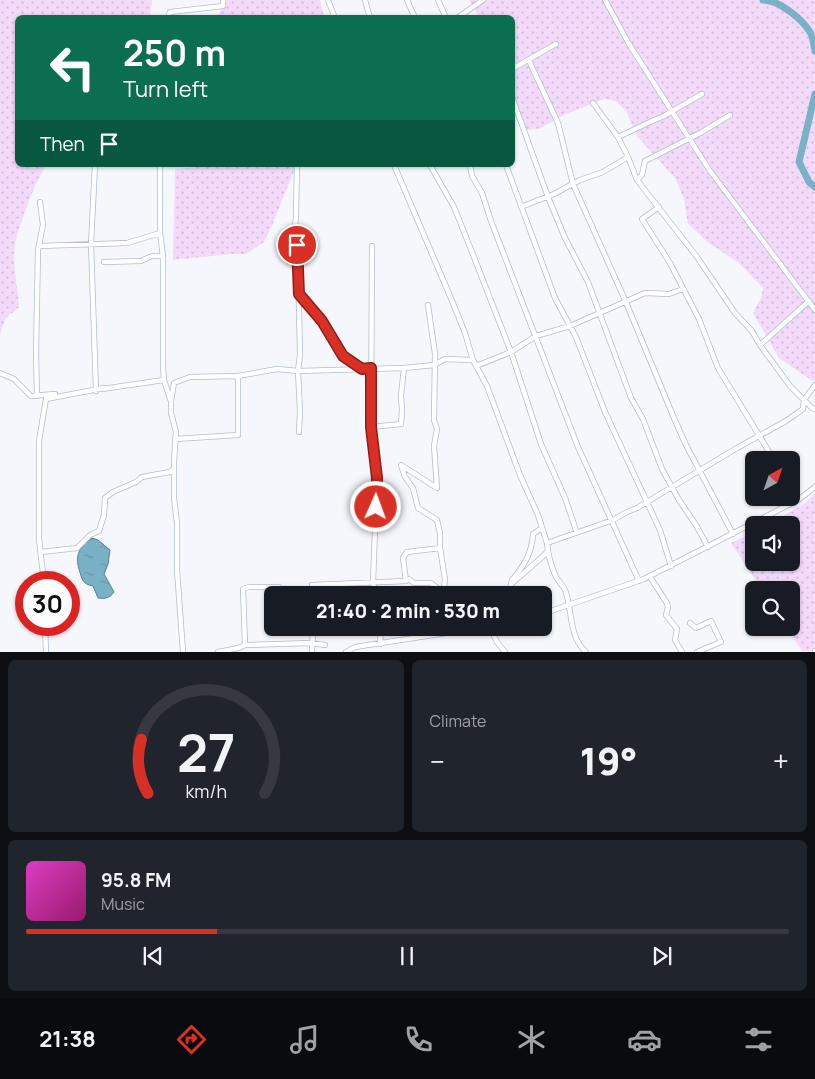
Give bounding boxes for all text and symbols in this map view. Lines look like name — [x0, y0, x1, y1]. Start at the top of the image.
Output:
text: 250 m — [123, 29, 226, 77]
icon: left — [40, 35, 105, 100]
text: Turn left — [123, 74, 208, 104]
icon: arrive — [95, 130, 123, 158]
text: Then — [40, 131, 85, 157]
pin — [276, 224, 318, 266]
icon: arrive — [283, 231, 311, 259]
north arrow — [745, 451, 800, 506]
map controls — [745, 451, 800, 636]
position arrow — [349, 480, 401, 532]
button: sound — [745, 516, 800, 571]
speed limit sign: 30 — [15, 571, 80, 636]
button: search — [745, 581, 800, 636]
text: 21:40 · 2 min · 530 m — [316, 598, 500, 624]
text: Climate — [430, 710, 486, 732]
text: 27 — [176, 717, 235, 788]
text: 19° — [580, 734, 638, 786]
text: − — [430, 742, 445, 780]
text: + — [773, 742, 789, 780]
text: km/h — [185, 779, 227, 803]
text: 95.8 FM — [101, 867, 171, 893]
text: Music — [101, 893, 145, 915]
icon: previous — [139, 942, 167, 970]
icon: pause — [393, 942, 421, 970]
icon: next — [648, 942, 676, 970]
icon: directions — [174, 1022, 209, 1057]
icon: music — [287, 1022, 322, 1057]
icon: phone — [401, 1022, 436, 1057]
icon: climate — [514, 1022, 549, 1057]
icon: car — [627, 1022, 662, 1057]
icon: filters — [741, 1022, 776, 1057]
text: 21:38 — [39, 1024, 96, 1054]

